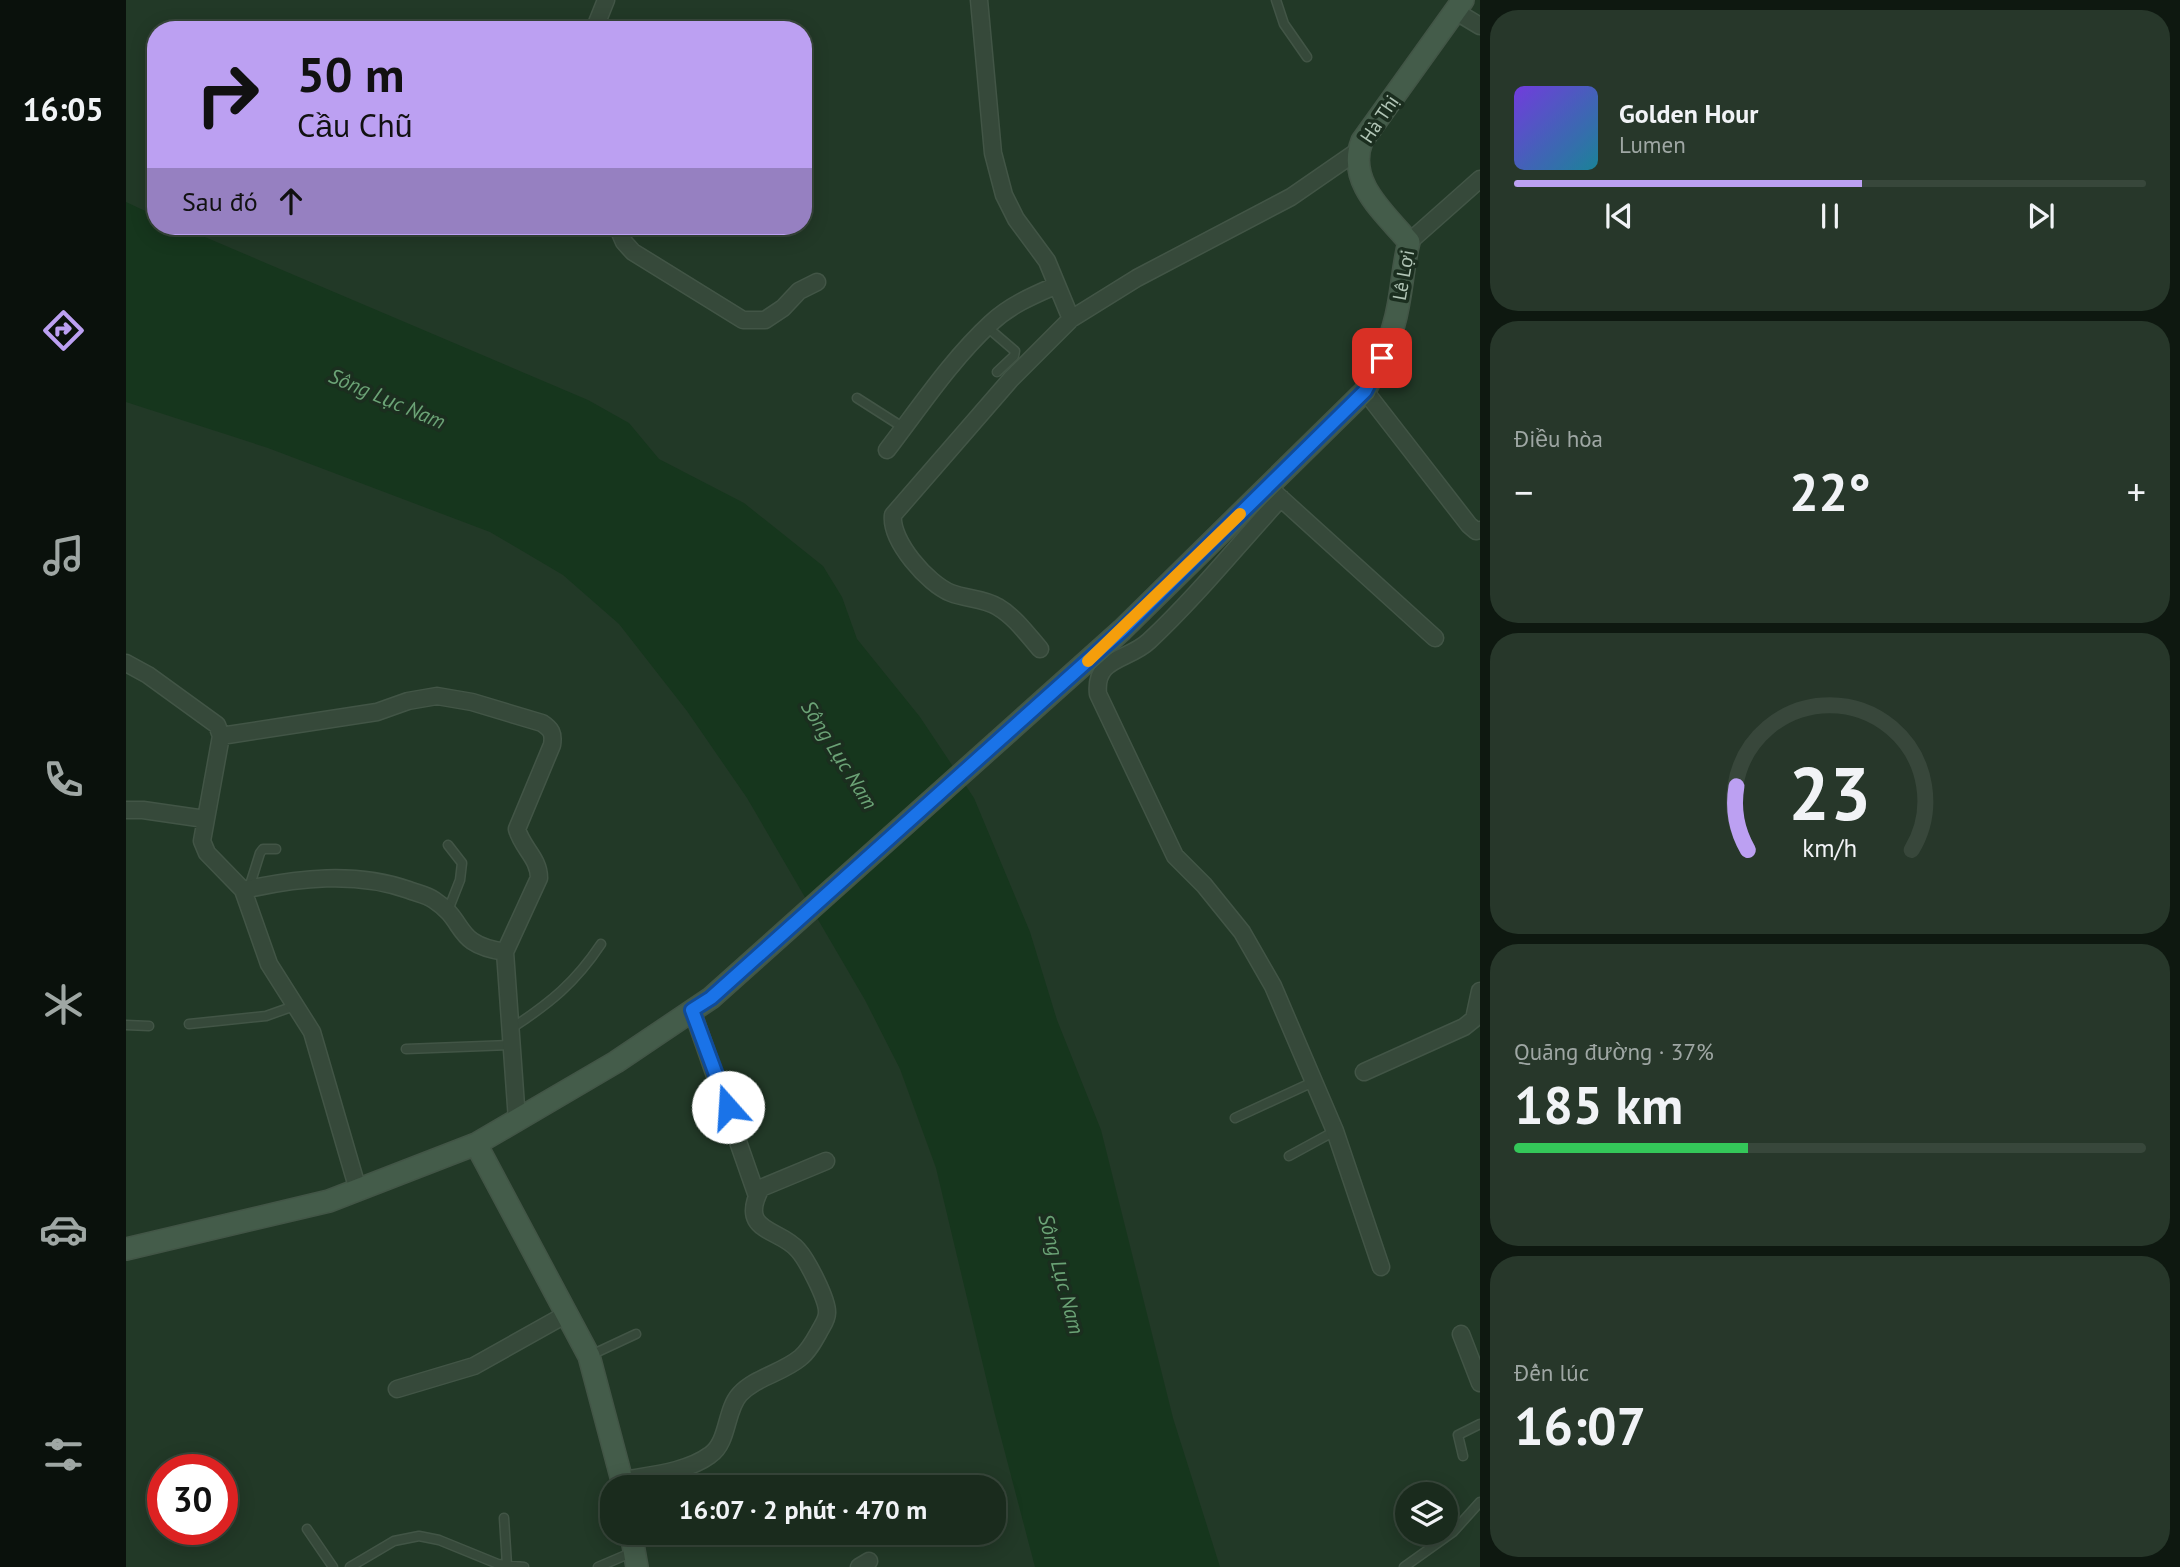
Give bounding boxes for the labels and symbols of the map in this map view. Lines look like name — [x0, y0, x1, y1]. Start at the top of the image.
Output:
street label: Hà Thị — [1355, 91, 1403, 147]
street label: Lê Lợi — [1387, 248, 1419, 302]
pin — [1352, 328, 1412, 388]
water label: Sông Lục Nam — [325, 362, 449, 435]
water label: Sông Lục Nam — [795, 695, 884, 814]
position arrow — [691, 1070, 765, 1144]
water label: Sông Lục Nam — [1032, 1211, 1091, 1337]
speed limit sign: 30 — [147, 1454, 238, 1545]

